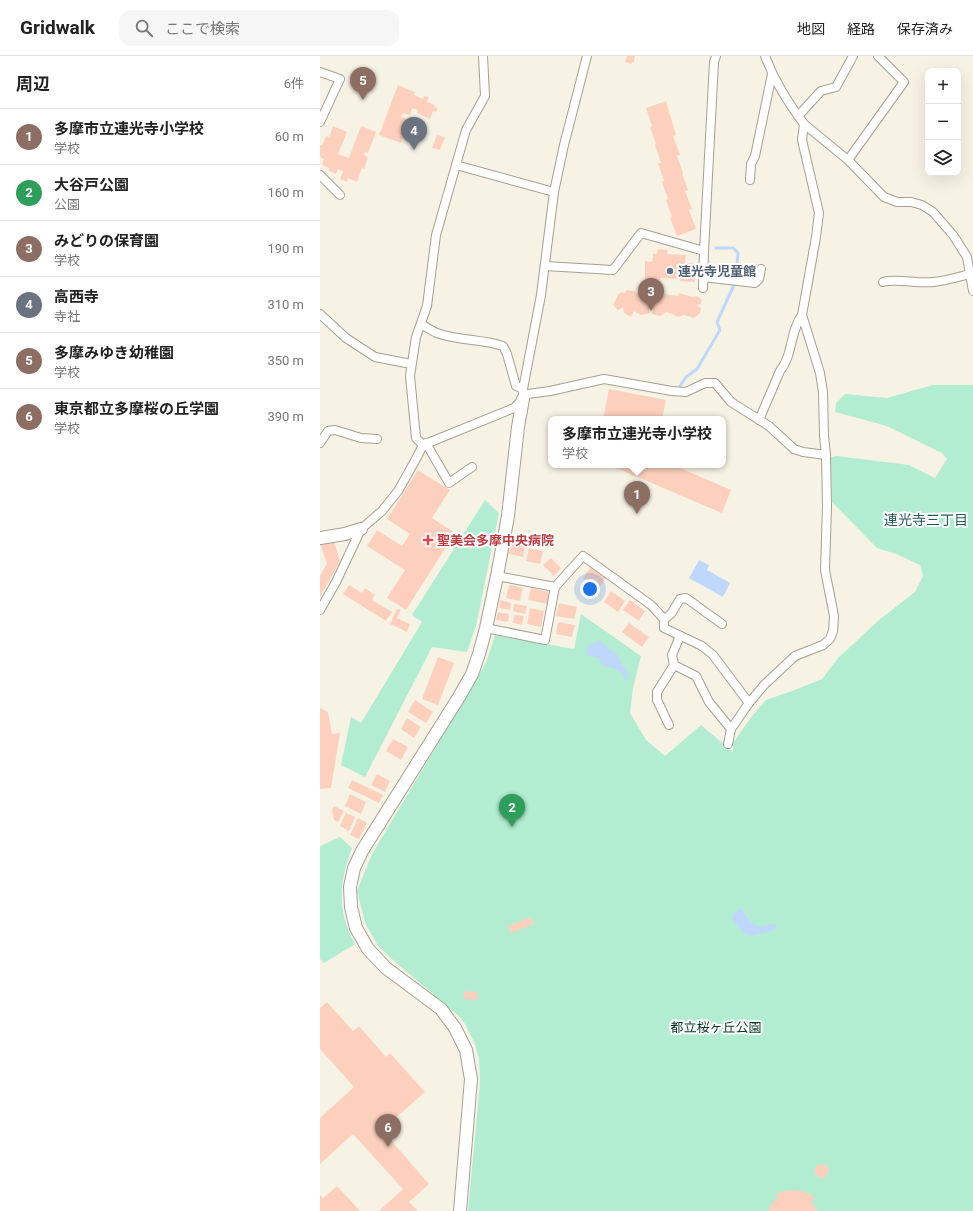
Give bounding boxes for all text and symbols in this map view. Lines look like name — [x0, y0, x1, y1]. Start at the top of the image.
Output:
search box — [119, 10, 399, 46]
text: Gridwalk — [20, 16, 95, 39]
icon: search — [133, 17, 155, 39]
text: ここで検索 — [165, 20, 240, 38]
text: 地図 — [797, 21, 825, 37]
text: 経路 — [847, 21, 875, 37]
text: 保存済み — [897, 21, 953, 37]
pin: 5 — [350, 67, 376, 100]
map controls — [925, 68, 961, 176]
button: + — [925, 68, 961, 104]
text: 周辺 — [16, 74, 50, 94]
text: 6件 — [284, 76, 304, 91]
button: − — [925, 104, 961, 140]
pin: 4 — [401, 117, 427, 150]
text: 多摩市立連光寺小学校 — [54, 120, 204, 138]
text: 1 — [25, 129, 33, 144]
text: 60 m — [275, 129, 304, 144]
button: layers — [925, 140, 961, 176]
text: 学校 — [54, 141, 80, 156]
text: 大谷戸公園 — [54, 176, 129, 194]
text: 2 — [25, 185, 33, 200]
text: 160 m — [267, 185, 304, 200]
text: 公園 — [54, 197, 80, 212]
text: みどりの保育園 — [54, 232, 159, 250]
text: 3 — [25, 241, 33, 256]
text: 190 m — [267, 241, 304, 256]
text: 学校 — [54, 253, 80, 268]
place label: 連光寺児童館 — [678, 264, 756, 279]
marker: 連光寺児童館 — [665, 266, 675, 276]
pin: 3 — [638, 278, 664, 311]
text: 高西寺 — [54, 288, 99, 306]
text: 4 — [25, 297, 33, 312]
text: 310 m — [267, 297, 304, 312]
text: 寺社 — [54, 309, 80, 324]
text: 多摩みゆき幼稚園 — [54, 344, 174, 362]
text: 5 — [25, 353, 33, 368]
text: 350 m — [267, 353, 304, 368]
text: 学校 — [54, 365, 80, 380]
text: 東京都立多摩桜の丘学園 — [54, 400, 219, 418]
text: 6 — [25, 409, 33, 424]
text: 390 m — [267, 409, 304, 424]
popup — [548, 416, 726, 468]
text: 学校 — [54, 421, 80, 436]
text: 多摩市立連光寺小学校 — [562, 425, 712, 443]
text: 学校 — [562, 446, 588, 461]
pin: 1 — [624, 481, 650, 514]
district label: 連光寺三丁目 — [884, 512, 968, 528]
place label: 聖美会多摩中央病院 — [437, 533, 554, 548]
marker: 聖美会多摩中央病院 — [422, 534, 434, 546]
your location — [580, 579, 600, 599]
pin: 2 — [499, 794, 525, 827]
park label: 都立桜ヶ丘公園 — [670, 1020, 762, 1035]
pin: 6 — [375, 1114, 401, 1147]

